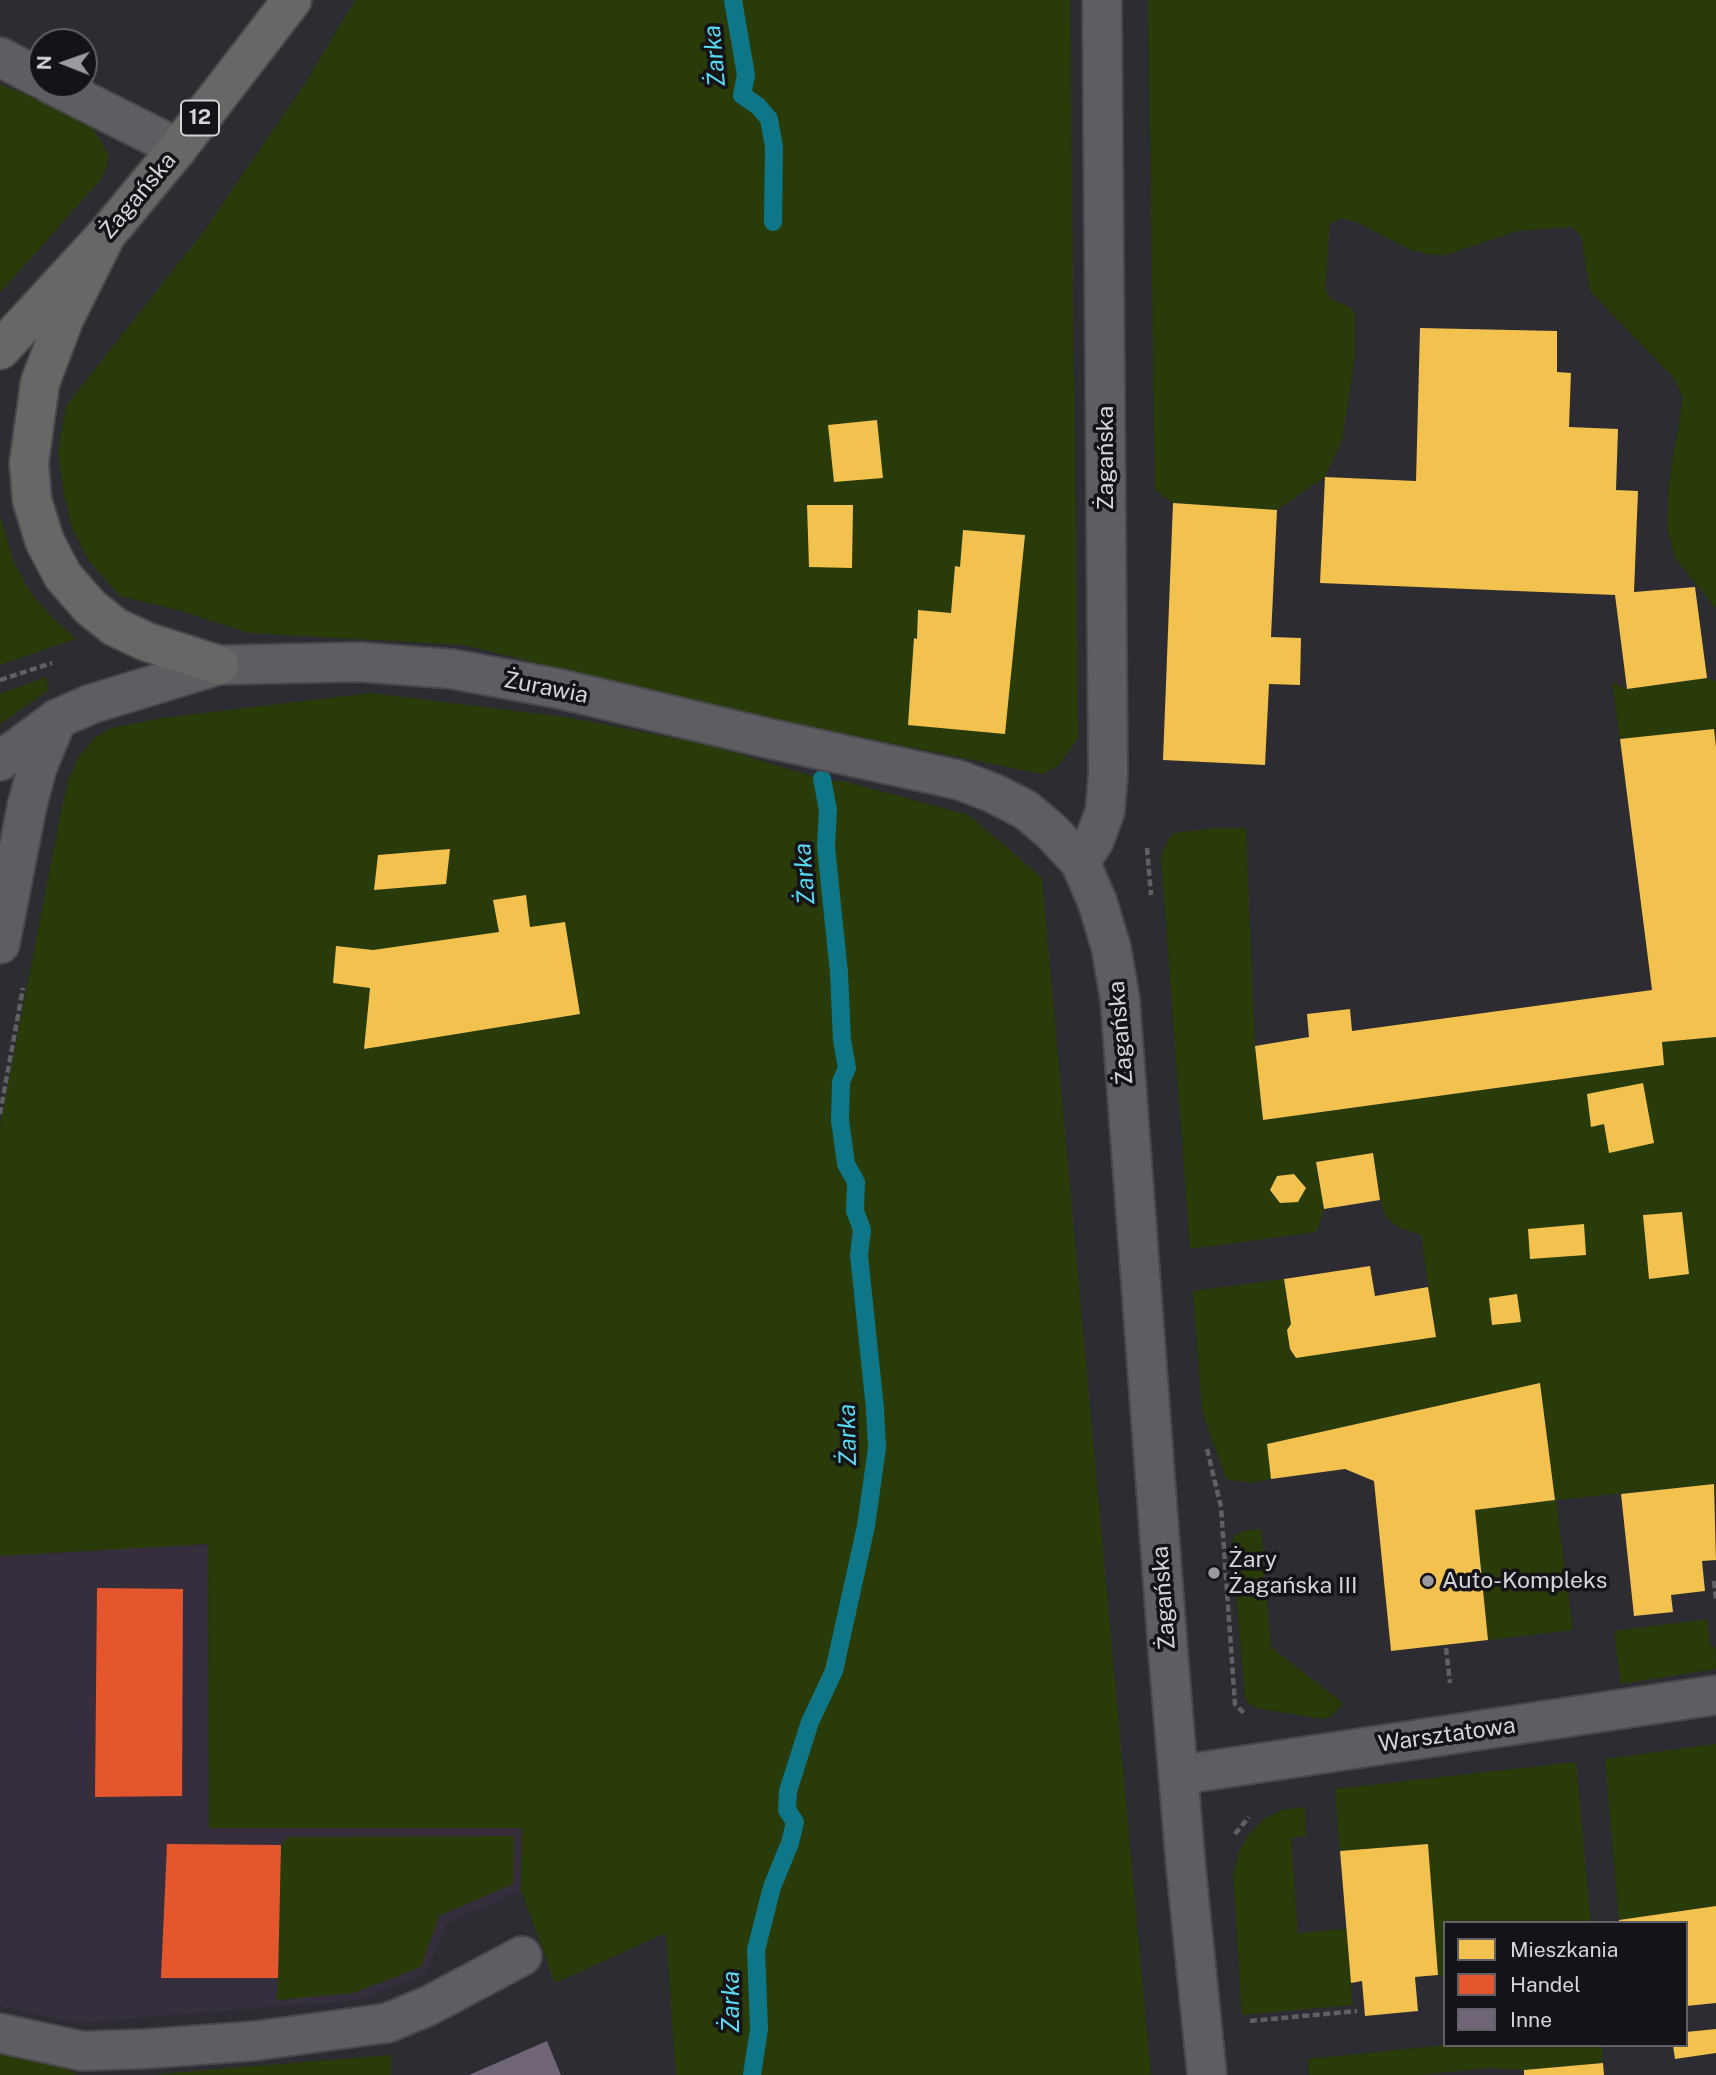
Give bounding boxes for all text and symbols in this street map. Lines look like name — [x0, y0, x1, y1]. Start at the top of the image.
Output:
water label: Żarka — [698, 24, 732, 88]
north arrow — [28, 28, 98, 98]
text: N — [33, 55, 55, 70]
road number: 12 — [181, 100, 219, 136]
street label: Żagańska — [94, 147, 182, 245]
street label: Żagańska — [1092, 406, 1120, 510]
street label: Żurawia — [501, 666, 591, 710]
water label: Żarka — [788, 842, 822, 906]
street label: Żagańska — [1103, 980, 1139, 1086]
water label: Żarka — [833, 1404, 863, 1466]
street label: Żagańska — [1147, 1545, 1181, 1651]
place label: Żary Żagańska III — [1228, 1546, 1357, 1600]
marker: Żary Żagańska III — [1206, 1565, 1222, 1581]
place label: Auto-Kompleks — [1442, 1567, 1607, 1595]
marker: Auto-Kompleks — [1420, 1573, 1436, 1589]
street label: Warsztatowa — [1377, 1712, 1517, 1758]
legend — [1443, 1921, 1688, 2047]
text: Mieszkania — [1510, 1937, 1618, 1962]
water label: Żarka — [718, 1971, 746, 2033]
text: Handel — [1510, 1972, 1581, 1997]
text: Inne — [1510, 2007, 1552, 2032]

